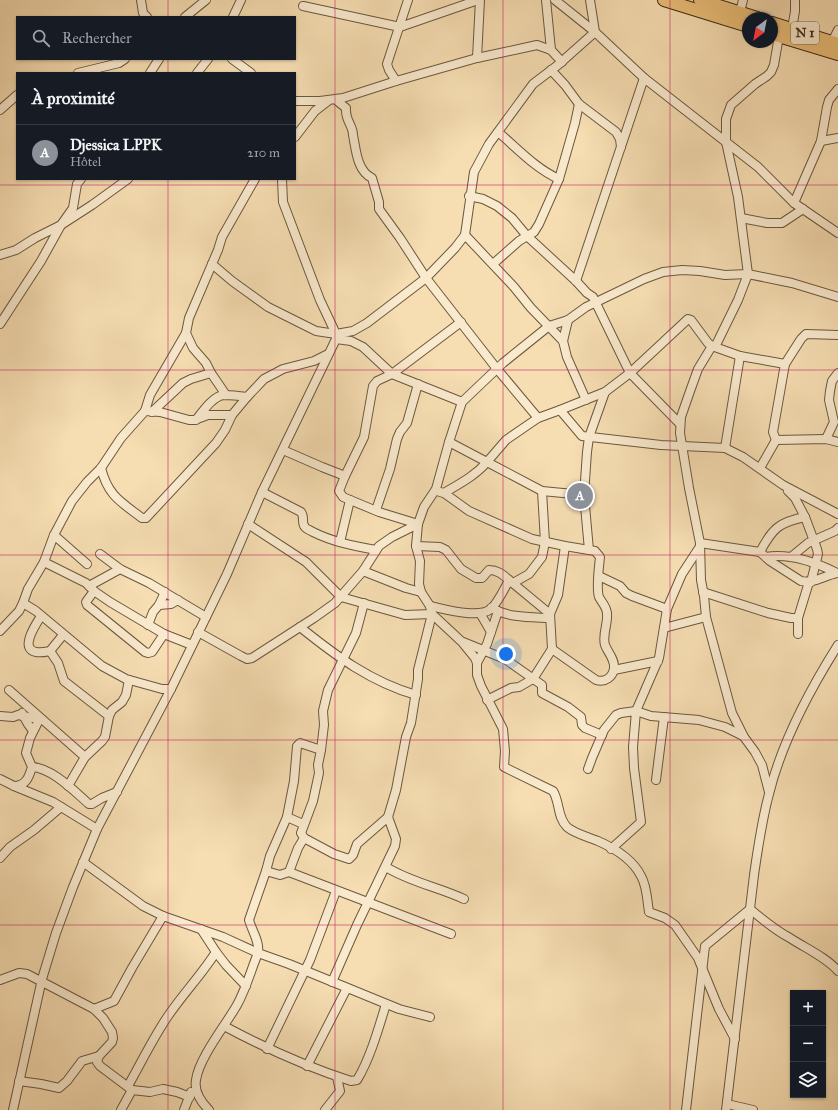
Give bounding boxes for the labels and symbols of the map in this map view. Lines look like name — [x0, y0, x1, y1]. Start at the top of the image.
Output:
north arrow — [742, 12, 778, 48]
road number: N 1 — [791, 22, 819, 44]
pin: A — [567, 481, 593, 511]
your location — [496, 644, 516, 664]

